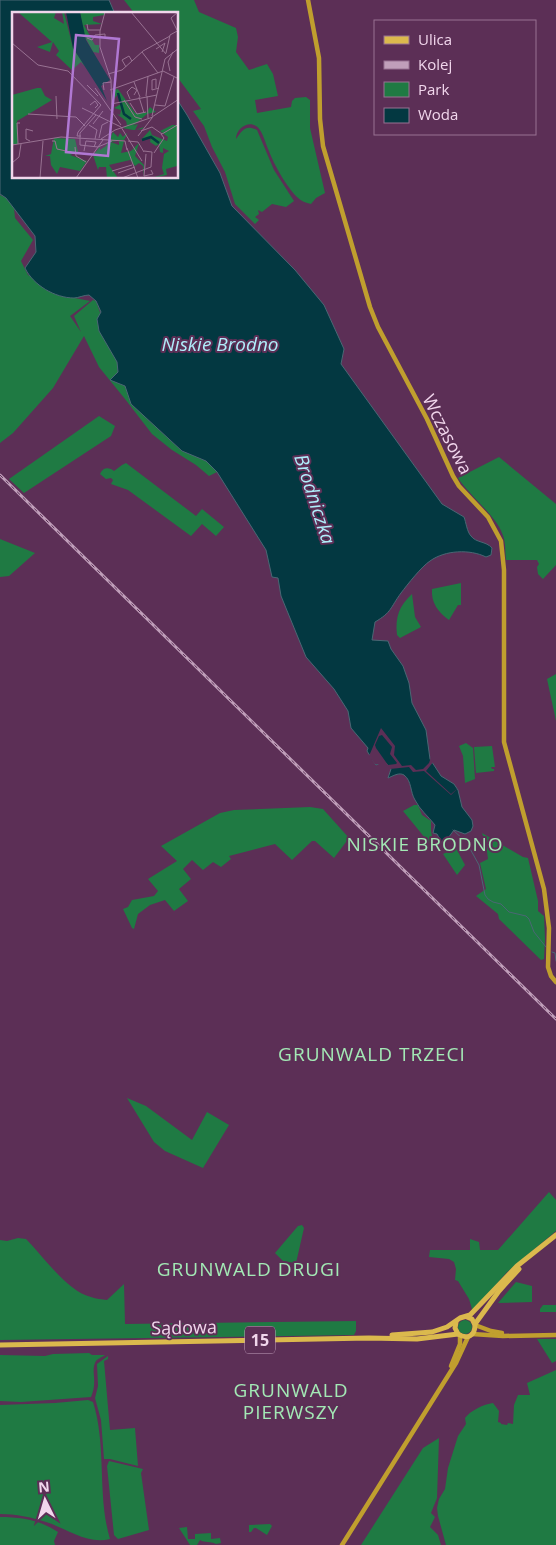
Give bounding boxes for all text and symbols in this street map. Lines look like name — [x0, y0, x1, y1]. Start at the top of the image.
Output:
inset map — [12, 12, 179, 179]
legend — [374, 20, 536, 135]
text: Ulica — [418, 29, 452, 49]
text: Kolej — [418, 54, 452, 74]
text: Park — [418, 79, 449, 99]
text: Woda — [418, 104, 458, 124]
water label: Niskie Brodno — [161, 331, 279, 357]
street label: Wczasowa — [418, 390, 478, 478]
water label: Brodniczka — [288, 451, 342, 548]
district label: NISKIE BRODNO — [346, 831, 504, 857]
district label: GRUNWALD TRZECI — [278, 1041, 466, 1067]
district label: GRUNWALD DRUGI — [157, 1256, 341, 1282]
street label: Sądowa — [151, 1314, 217, 1340]
road number: 15 — [245, 1326, 275, 1354]
district label: GRUNWALD PIERWSZY — [234, 1377, 348, 1425]
north arrow — [20, 1475, 70, 1525]
text: N — [37, 1477, 50, 1497]

